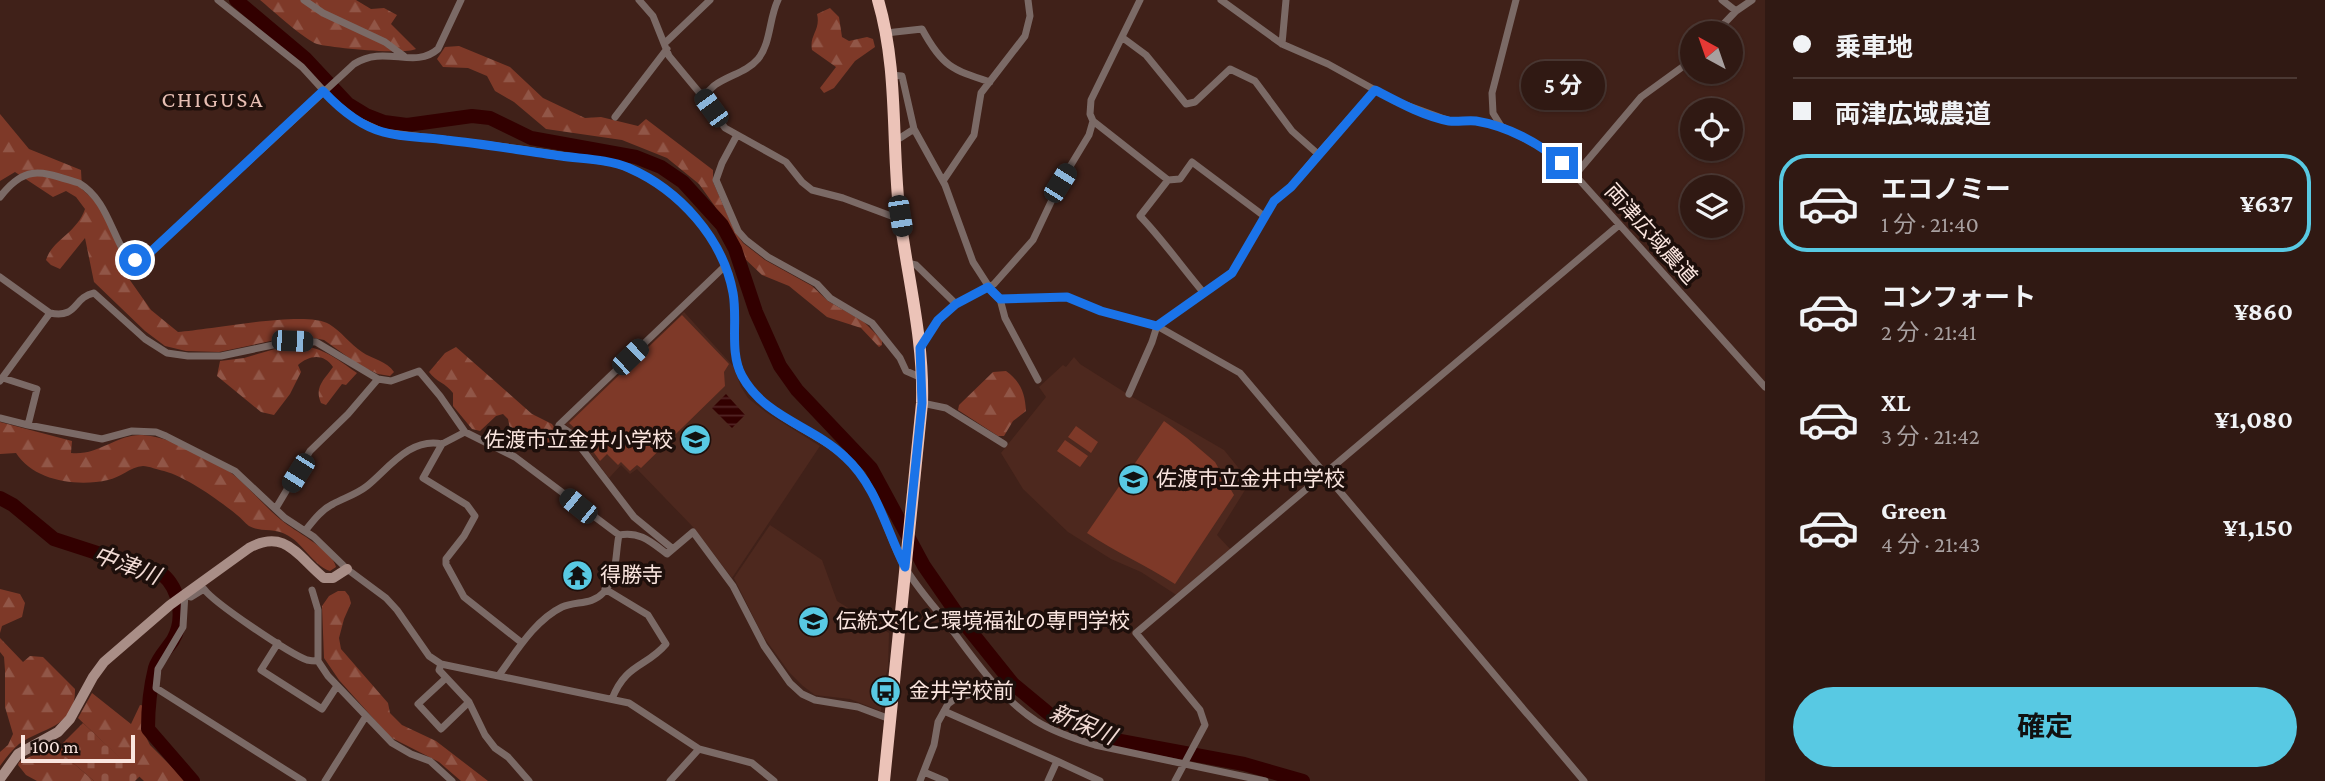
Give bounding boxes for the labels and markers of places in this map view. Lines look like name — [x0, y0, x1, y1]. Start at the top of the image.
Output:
school or university icon: 佐渡市立金井小学校 — [679, 423, 713, 457]
place label: 佐渡市立金井小学校 — [484, 428, 673, 452]
school or university icon: 佐渡市立金井中学校 — [1116, 462, 1150, 496]
place label: 佐渡市立金井中学校 — [1156, 467, 1345, 491]
temple icon: 得勝寺 — [560, 558, 594, 592]
place label: 得勝寺 — [600, 563, 663, 587]
school or university icon: 伝統文化と環境福祉の専門学校 — [796, 604, 830, 638]
place label: 伝統文化と環境福祉の専門学校 — [836, 609, 1130, 633]
bus stop icon: 金井学校前 — [869, 674, 903, 708]
place label: 金井学校前 — [909, 679, 1014, 703]

